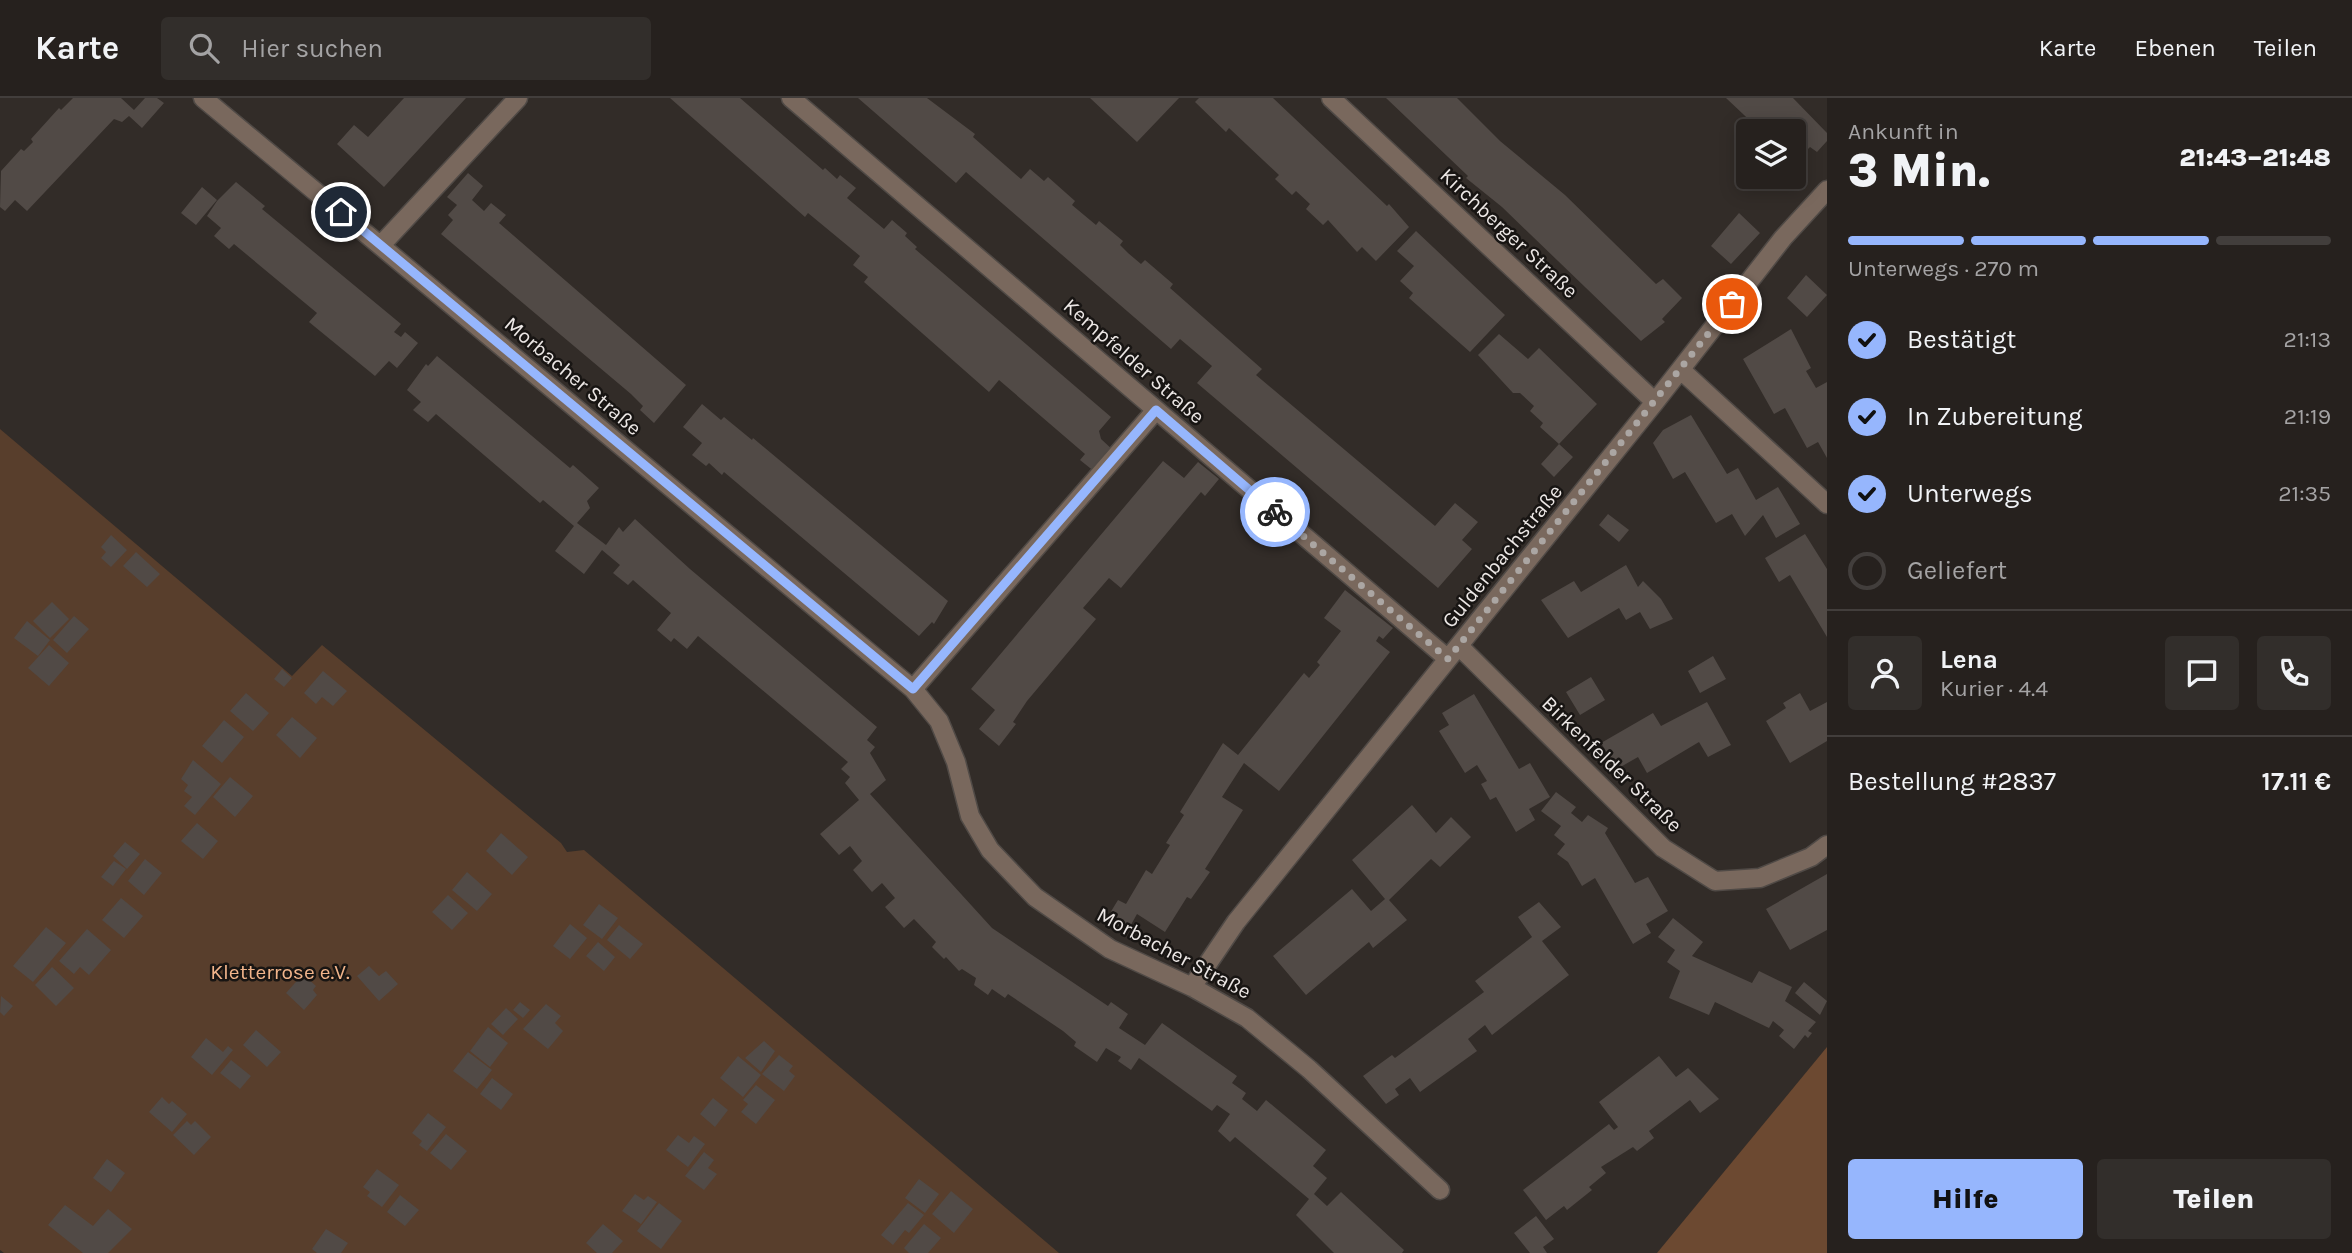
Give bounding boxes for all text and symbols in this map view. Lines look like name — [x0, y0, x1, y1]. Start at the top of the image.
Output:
search box — [161, 17, 651, 80]
text: Karte — [35, 29, 119, 67]
icon: search — [185, 29, 223, 67]
text: Hier suchen — [241, 33, 383, 64]
text: Karte — [2039, 34, 2096, 62]
text: Ebenen — [2134, 34, 2216, 62]
text: Teilen — [2254, 34, 2317, 62]
text: Ankunft in — [1848, 118, 1959, 145]
map controls — [1736, 119, 1806, 189]
button: layers — [1736, 119, 1806, 189]
text: 21:43–21:48 — [2179, 142, 2331, 173]
text: 3 Min. — [1848, 144, 1990, 198]
street label: Kirchberger Straße — [1435, 163, 1583, 303]
pin — [311, 182, 371, 242]
icon: home — [322, 193, 360, 231]
text: Unterwegs · 270 m — [1848, 255, 2039, 282]
pin — [1702, 274, 1762, 334]
icon: bag — [1713, 285, 1751, 323]
street label: Kempfelder Straße — [1059, 293, 1209, 429]
street label: Morbacher Straße — [500, 312, 646, 440]
icon: check — [1848, 321, 1886, 359]
text: Bestätigt — [1907, 324, 2016, 355]
text: 21:13 — [2284, 326, 2331, 353]
icon: check — [1848, 398, 1886, 436]
text: In Zubereitung — [1907, 401, 2082, 432]
text: 21:19 — [2284, 403, 2331, 430]
icon: check — [1848, 475, 1886, 513]
courier — [1240, 477, 1310, 547]
text: Unterwegs — [1907, 478, 2033, 509]
street label: Guldenbachstraße — [1437, 480, 1567, 632]
text: 21:35 — [2278, 480, 2331, 507]
icon: bike — [1256, 493, 1294, 531]
text: Geliefert — [1907, 555, 2007, 586]
button: person — [1848, 636, 1922, 710]
button: chat — [2165, 636, 2239, 710]
button: phone — [2257, 636, 2331, 710]
text: Lena — [1940, 644, 1998, 675]
text: Kurier · 4.4 — [1940, 675, 2048, 702]
street label: Birkenfelder Straße — [1537, 691, 1687, 837]
text: Bestellung #2837 — [1848, 766, 2056, 797]
text: 17.11 € — [2262, 766, 2331, 797]
street label: Morbacher Straße — [1093, 902, 1255, 1004]
park label: Kletterrose e.V. — [210, 960, 350, 984]
button: Hilfe — [1848, 1159, 2083, 1239]
button: Teilen — [2097, 1159, 2331, 1239]

